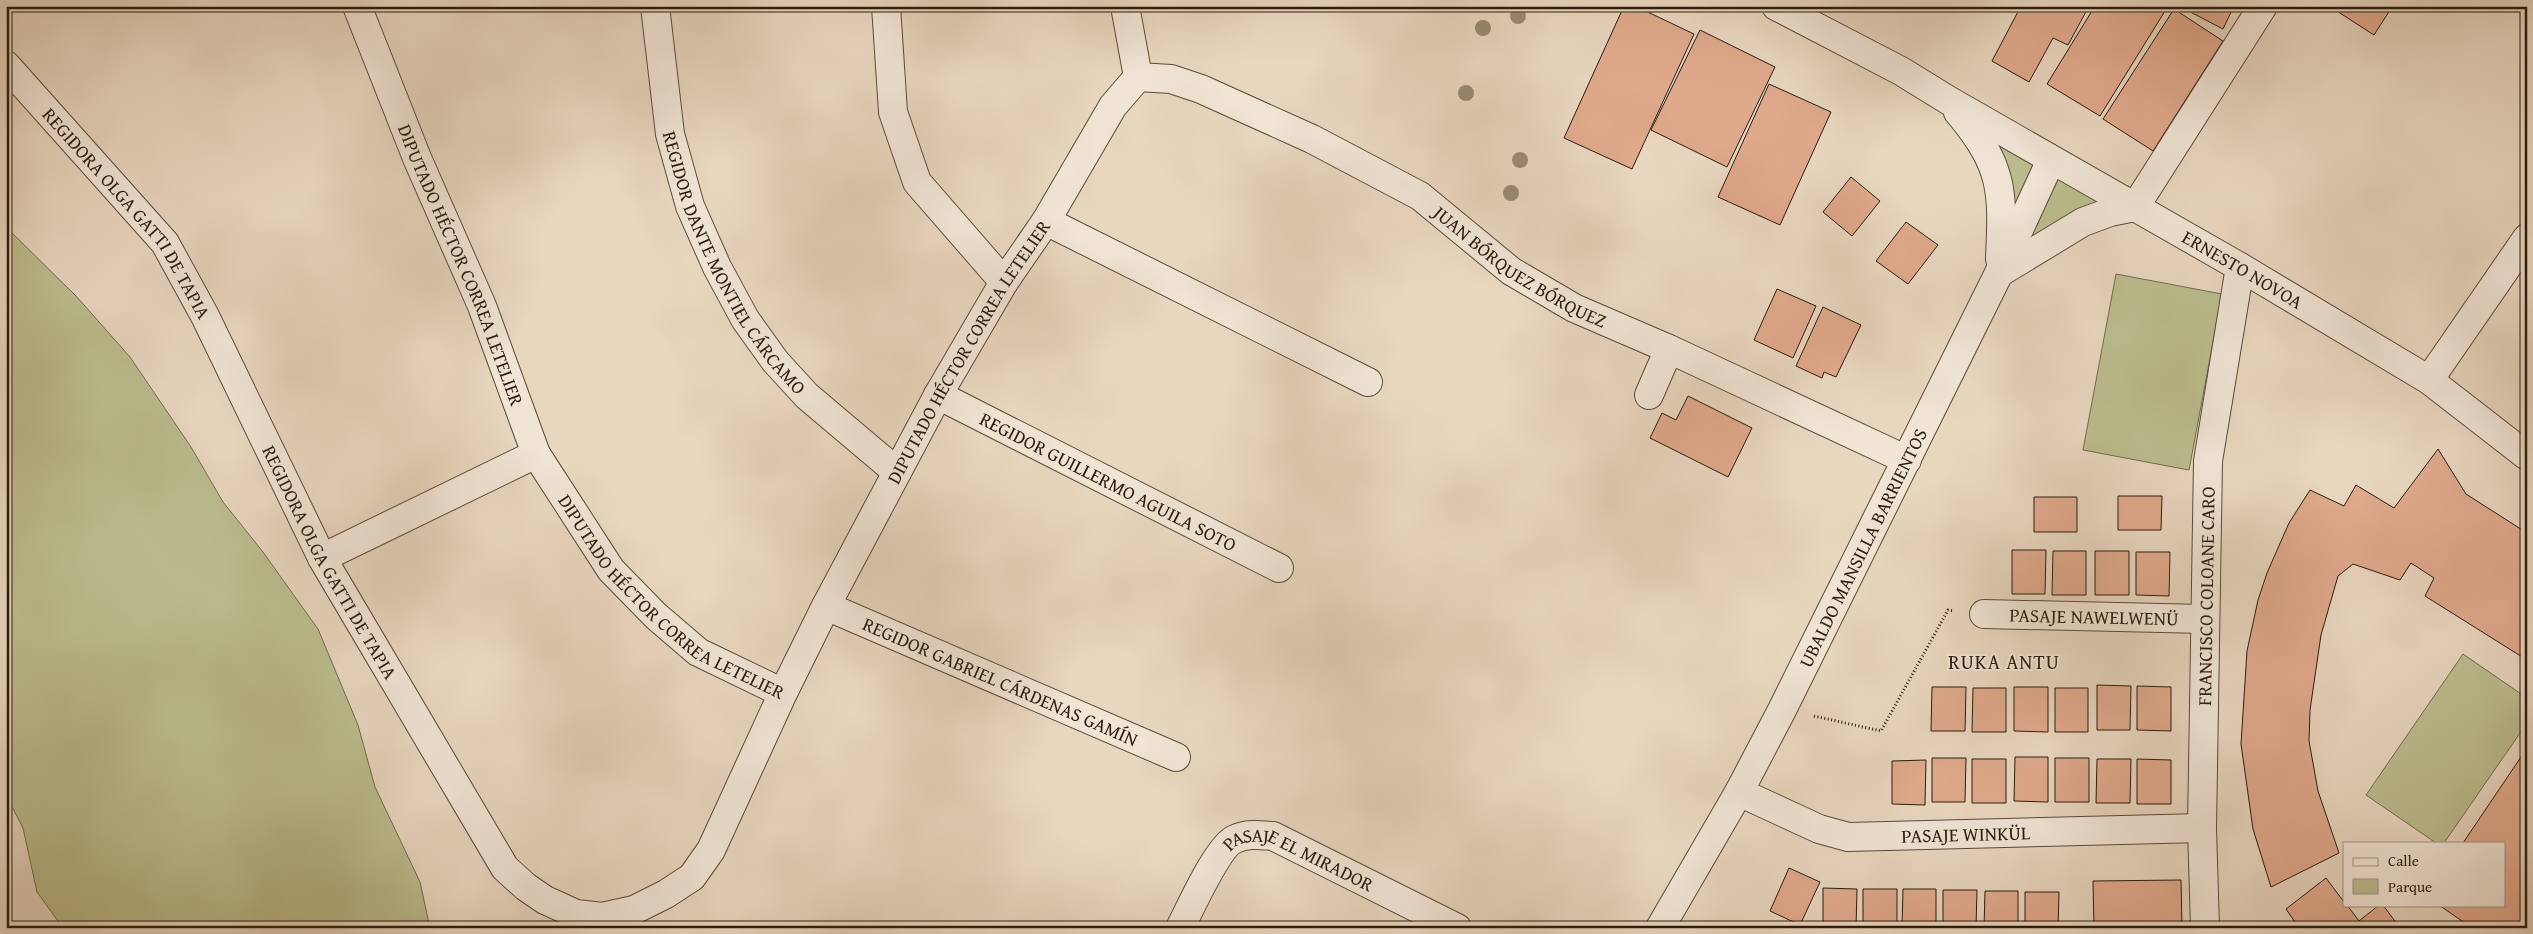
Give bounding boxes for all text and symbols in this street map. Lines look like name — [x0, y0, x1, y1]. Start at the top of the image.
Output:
street label: REGIDORA OLGA GATTI DE TAPIA — [36, 101, 218, 324]
street label: DIPUTADO HÉCTOR CORREA LETELIER — [391, 120, 531, 410]
street label: REGIDOR DANTE MONTIEL CÁRCAMO — [656, 128, 813, 401]
street label: JUAN BÓRQUEZ BÓRQUEZ — [1426, 198, 1611, 335]
street label: DIPUTADO HÉCTOR CORREA LETELIER — [879, 214, 1057, 489]
street label: ERNESTO NOVOA — [2177, 223, 2309, 316]
street label: REGIDOR GUILLERMO AGUILA SOTO — [975, 405, 1242, 558]
street label: UBALDO MANSILLA BARRIENTOS — [1791, 423, 1934, 672]
street label: REGIDORA OLGA GATTI DE TAPIA — [255, 440, 405, 685]
street label: FRANCISCO COLOANE CARO — [2190, 486, 2222, 706]
street label: DIPUTADO HÉCTOR CORREA LETELIER — [552, 489, 790, 706]
street label: PASAJE NAWELWENÜ — [2009, 601, 2179, 632]
street label: REGIDOR GABRIEL CÁRDENAS GAMÍN — [858, 610, 1142, 753]
district label: RUKA ANTU — [1948, 647, 2060, 676]
street label: PASAJE WINKÜL — [1901, 818, 2030, 850]
street label: PASAJE EL MIRADOR — [1215, 821, 1379, 898]
legend — [2343, 842, 2506, 906]
text: Calle — [2388, 850, 2419, 871]
text: Parque — [2388, 876, 2432, 897]

